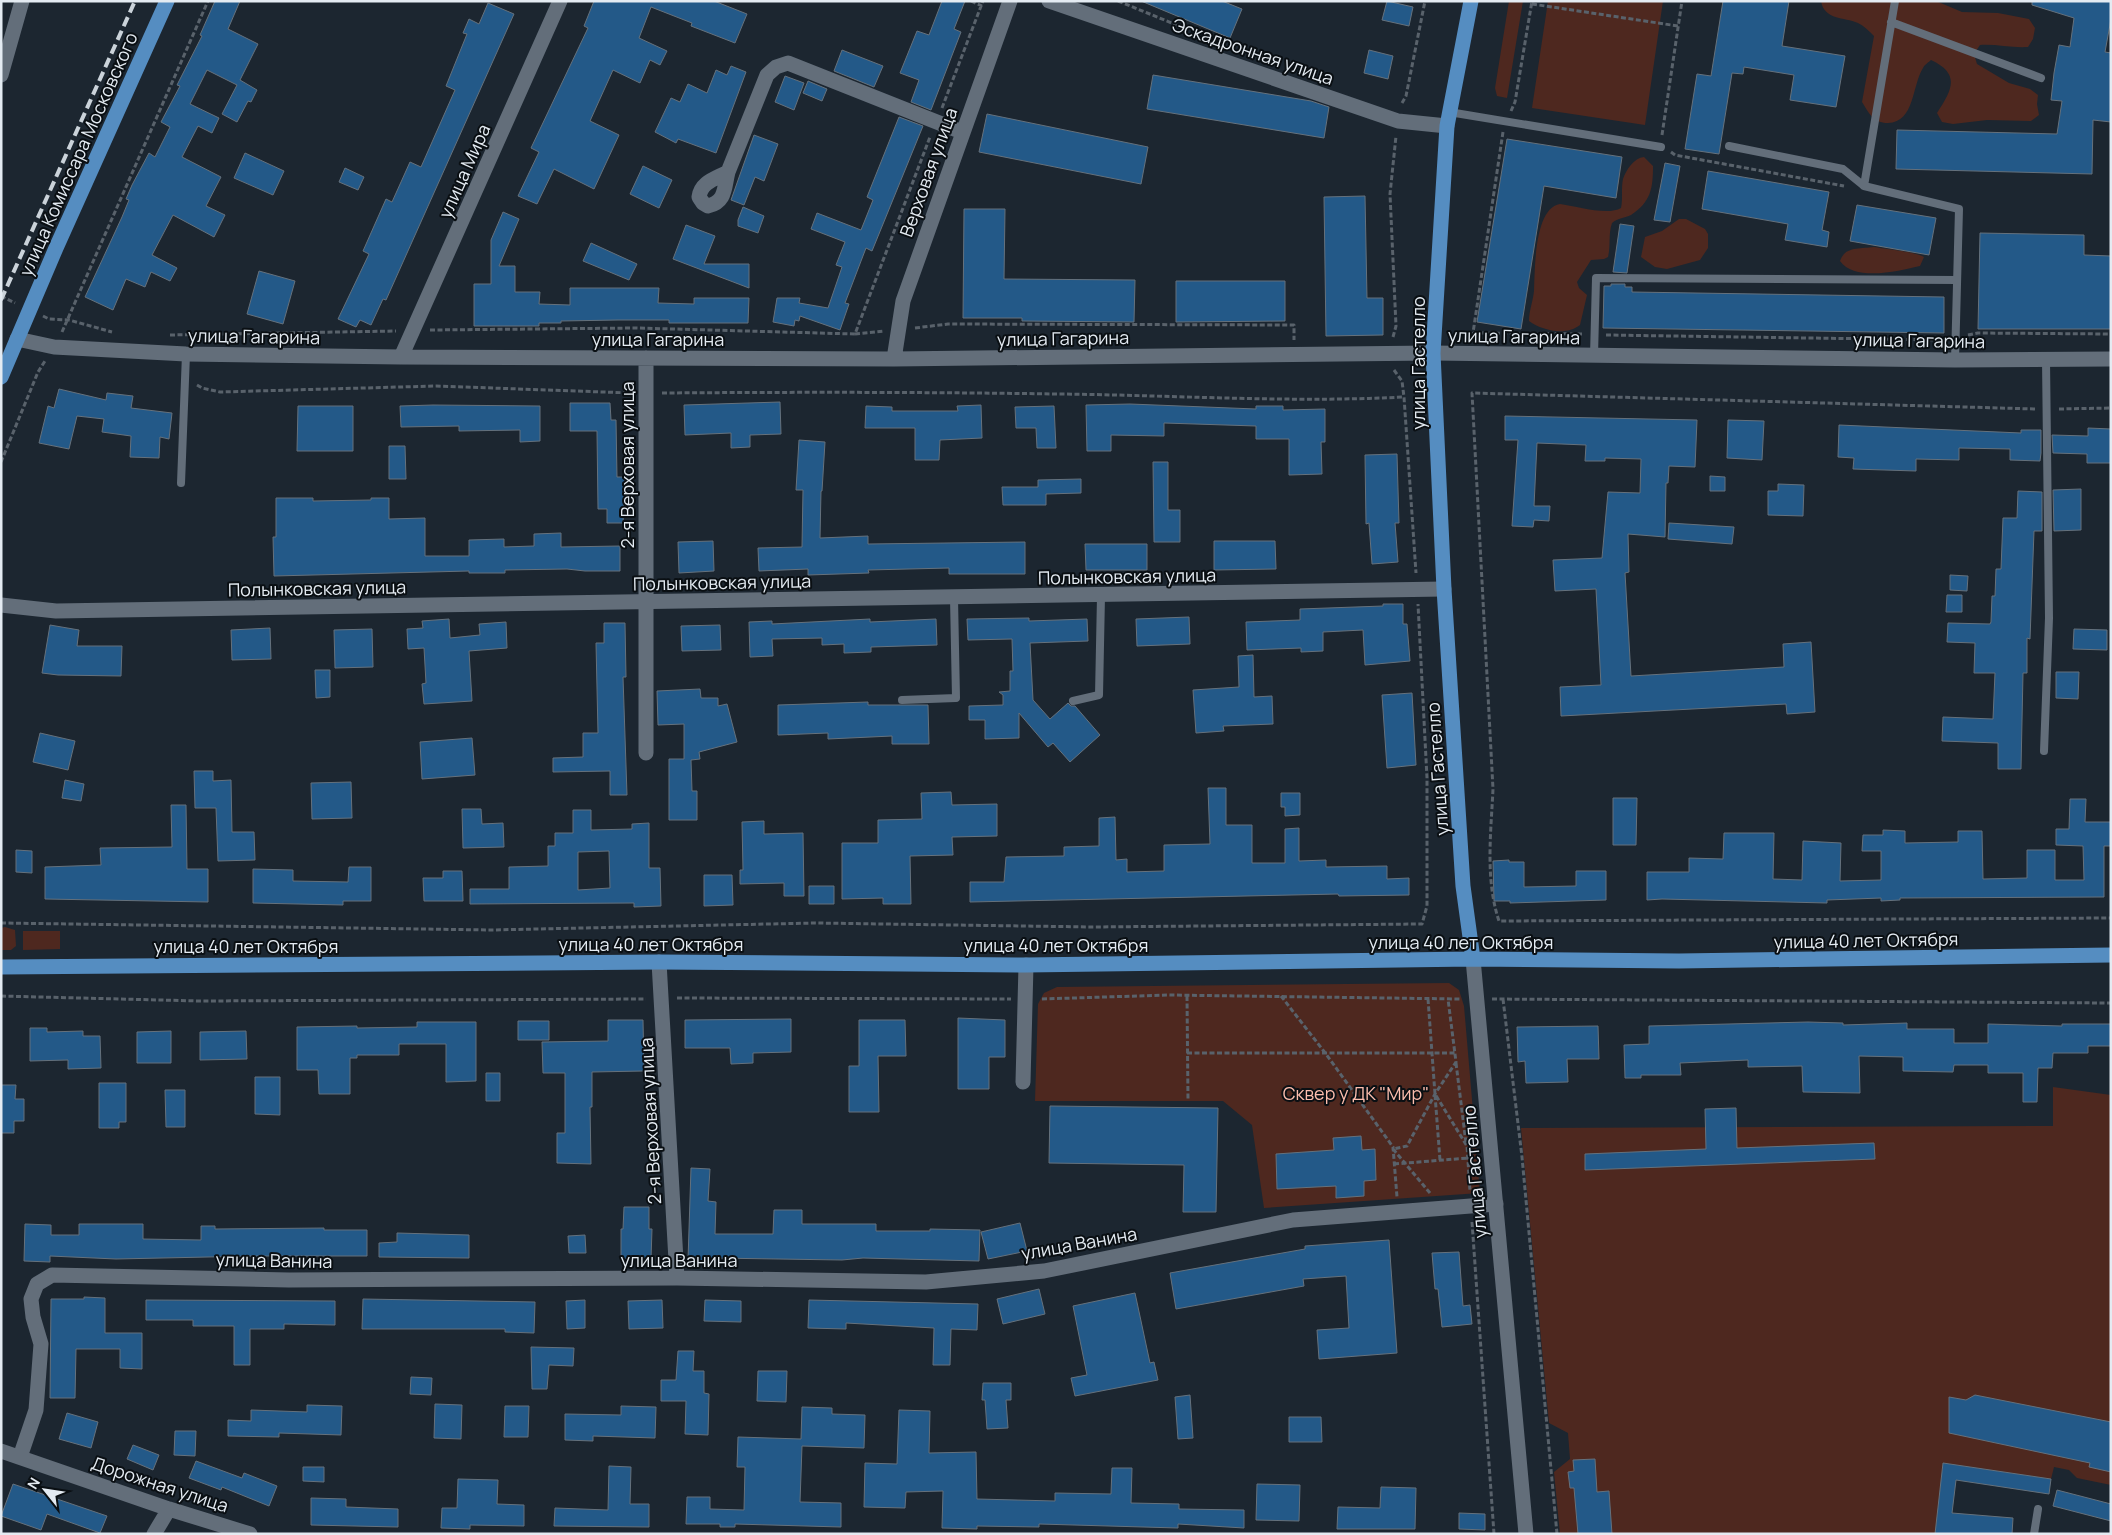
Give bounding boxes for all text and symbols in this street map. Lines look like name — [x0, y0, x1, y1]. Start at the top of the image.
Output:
street label: Эскадронная улица — [1169, 12, 1337, 90]
street label: улица Комиссара Московского — [13, 28, 143, 280]
street label: Верховая улица — [894, 104, 962, 240]
street label: улица Мира — [433, 120, 495, 222]
street label: улица Гастелло — [1406, 296, 1430, 430]
street label: улица Гагарина — [188, 323, 320, 349]
street label: улица Гагарина — [1448, 323, 1580, 349]
street label: улица Гагарина — [997, 325, 1129, 351]
street label: улица Гагарина — [592, 327, 724, 351]
street label: улица Гагарина — [1853, 327, 1985, 353]
street label: 2-я Верховая улица — [615, 381, 639, 549]
street label: Полынковская улица — [1038, 562, 1216, 590]
street label: Полынковская улица — [633, 568, 811, 596]
street label: Полынковская улица — [228, 574, 406, 602]
street label: улица Гастелло — [1420, 702, 1454, 836]
street label: улица 40 лет Октября — [1773, 926, 1959, 954]
street label: улица 40 лет Октября — [1369, 930, 1553, 954]
street label: улица 40 лет Октября — [559, 932, 743, 956]
street label: улица 40 лет Октября — [964, 933, 1148, 957]
street label: улица 40 лет Октября — [154, 934, 338, 958]
street label: 2-я Верховая улица — [634, 1037, 666, 1205]
park label: Сквер у ДК "Мир" — [1283, 1081, 1429, 1105]
street label: улица Гастелло — [1456, 1104, 1492, 1240]
street label: улица Ванина — [1019, 1221, 1139, 1265]
street label: улица Ванина — [215, 1247, 333, 1273]
street label: улица Ванина — [620, 1248, 738, 1272]
street label: Дорожная улица — [88, 1451, 232, 1517]
north arrow — [20, 1465, 70, 1515]
text: N — [23, 1474, 44, 1492]

